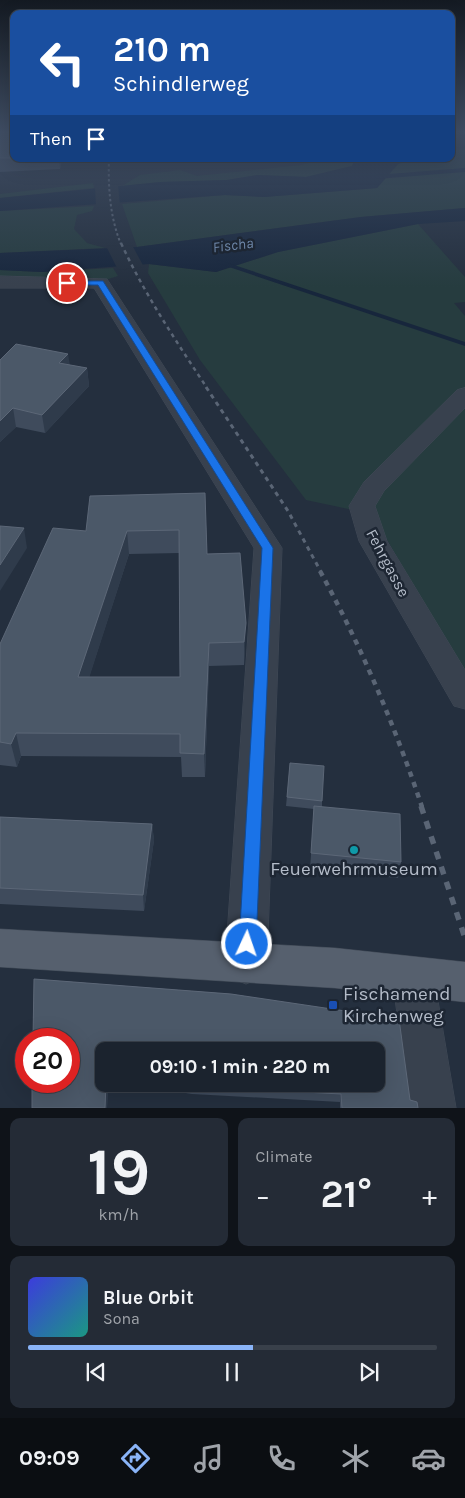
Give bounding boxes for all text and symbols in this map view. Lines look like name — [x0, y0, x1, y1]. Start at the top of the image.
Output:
text: 210 m — [113, 29, 211, 70]
icon: left — [30, 30, 95, 95]
text: Schindlerweg — [113, 71, 249, 97]
icon: arrive — [82, 125, 110, 153]
text: Then — [30, 128, 72, 150]
water label: Fischa — [212, 234, 254, 256]
pin — [46, 262, 88, 304]
icon: arrive — [53, 269, 81, 297]
street label: Fehrgasse — [362, 526, 414, 600]
marker: Feuerwehrmuseum — [348, 844, 360, 856]
place label: Feuerwehrmuseum — [270, 858, 438, 880]
position arrow — [220, 917, 272, 969]
place label: Fischamend Kirchenweg — [343, 983, 451, 1027]
marker: Fischamend Kirchenweg — [327, 999, 339, 1011]
speed limit sign: 20 — [15, 1028, 80, 1093]
text: 09:10 · 1 min · 220 m — [150, 1056, 330, 1078]
text: 19 — [87, 1134, 150, 1210]
text: Climate — [256, 1147, 313, 1166]
text: 21° — [321, 1172, 372, 1217]
text: − — [256, 1179, 270, 1212]
text: + — [422, 1179, 437, 1212]
text: km/h — [98, 1205, 139, 1224]
text: Blue Orbit — [103, 1287, 194, 1309]
text: Sona — [103, 1309, 140, 1328]
icon: previous — [82, 1358, 110, 1386]
icon: pause — [218, 1358, 246, 1386]
icon: next — [355, 1358, 383, 1386]
icon: directions — [118, 1441, 153, 1476]
icon: music — [191, 1441, 226, 1476]
icon: phone — [264, 1441, 299, 1476]
icon: climate — [338, 1441, 373, 1476]
icon: car — [411, 1441, 446, 1476]
text: 09:09 — [19, 1445, 80, 1471]

